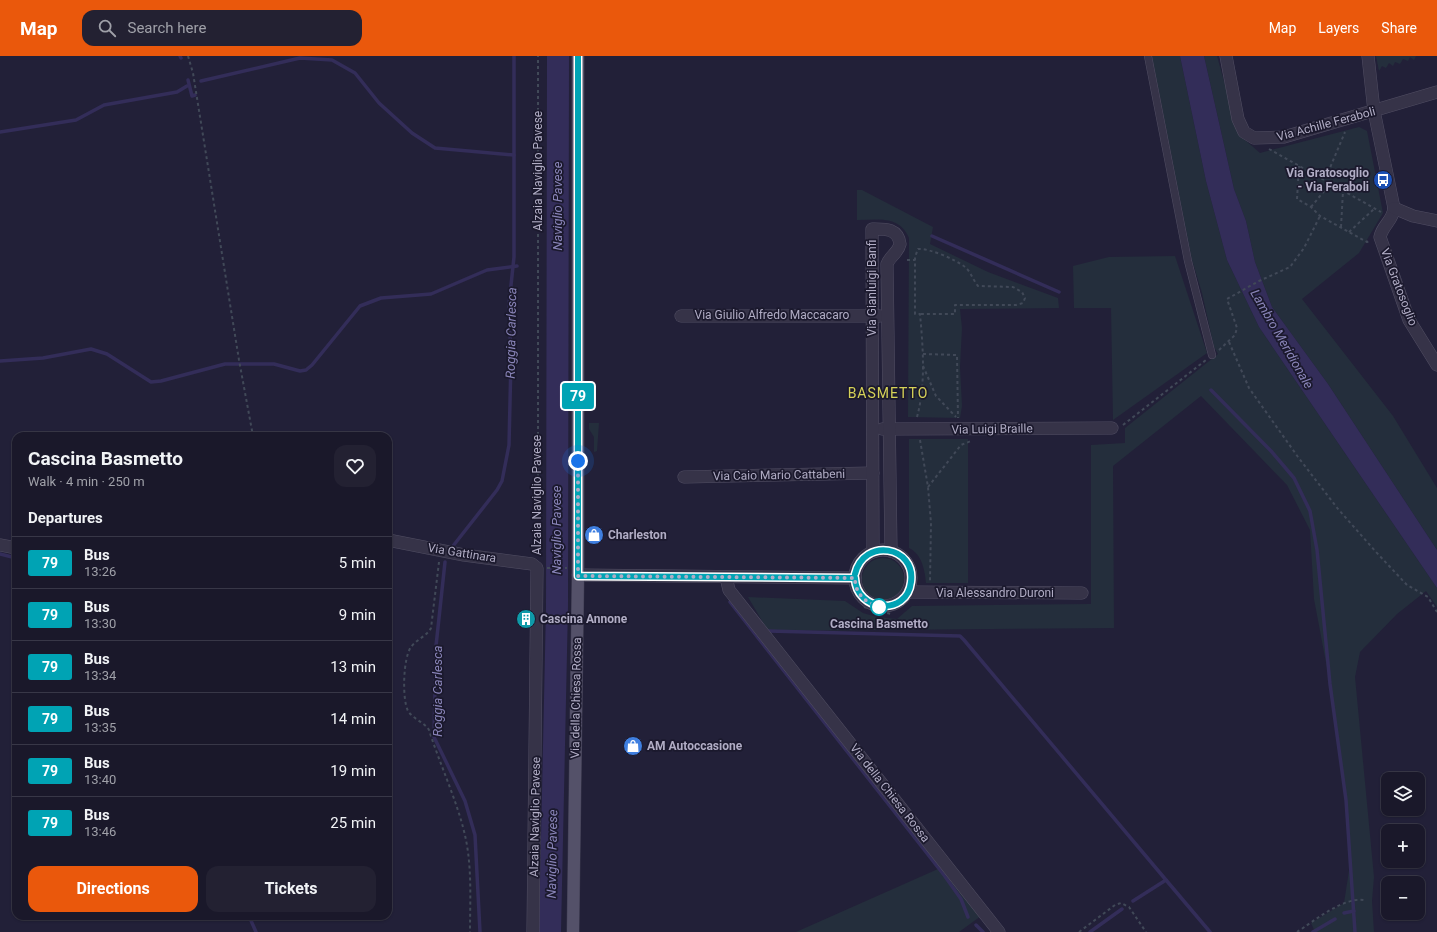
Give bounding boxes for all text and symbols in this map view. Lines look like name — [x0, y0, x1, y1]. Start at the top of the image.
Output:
search box — [82, 10, 362, 46]
text: Map — [20, 17, 58, 40]
icon: search — [96, 17, 118, 39]
text: Search here — [128, 19, 206, 37]
text: Map — [1269, 20, 1296, 36]
text: Layers — [1318, 20, 1359, 36]
text: Share — [1381, 20, 1417, 36]
street label: Via Achille Feraboli — [1275, 104, 1377, 144]
street label: Alzaia Naviglio Pavese — [531, 111, 545, 231]
water label: Naviglio Pavese — [550, 161, 565, 251]
place label: Via Gratosoglio - Via Feraboli — [1286, 166, 1369, 194]
bus stop icon: Via Gratosoglio - Via Feraboli — [1372, 169, 1394, 191]
street label: Via Gianluigi Banfi — [865, 240, 879, 336]
street label: Via Gratosoglio — [1378, 246, 1420, 328]
water label: Roggia Carlesca — [503, 287, 519, 379]
water label: Lambro Meridionale — [1247, 287, 1317, 392]
street label: Via Giulio Alfredo Maccacaro — [695, 308, 850, 322]
line badge: 79 — [560, 383, 596, 409]
district label: BASMETTO — [848, 385, 928, 401]
text: 79 — [570, 388, 586, 404]
street label: Via Luigi Braille — [951, 421, 1033, 437]
street label: Alzaia Naviglio Pavese — [530, 435, 544, 555]
button: heart — [334, 445, 376, 487]
text: Cascina Basmetto — [28, 447, 183, 470]
your location — [568, 451, 588, 471]
street label: Via Caio Mario Cattabeni — [713, 467, 845, 483]
text: Walk · 4 min · 250 m — [28, 474, 145, 489]
water label: Naviglio Pavese — [549, 485, 564, 575]
text: Departures — [28, 509, 103, 527]
shop icon: Charleston — [583, 524, 605, 546]
place label: Charleston — [608, 528, 667, 542]
street label: Via Gattinara — [427, 541, 497, 565]
text: Bus — [84, 546, 110, 564]
text: 5 min — [339, 554, 376, 572]
text: 79 — [42, 555, 58, 571]
text: 13:26 — [84, 564, 116, 579]
street label: Via Alessandro Duroni — [936, 586, 1054, 600]
text: Bus — [84, 598, 110, 616]
marker: Cascina Basmetto — [870, 598, 888, 616]
text: 9 min — [339, 606, 376, 624]
text: 79 — [42, 607, 58, 623]
building icon: Cascina Annone — [515, 608, 537, 630]
place label: Cascina Annone — [540, 612, 628, 626]
text: 13:30 — [84, 616, 116, 631]
place label: Cascina Basmetto — [830, 617, 928, 631]
street label: Via della Chiesa Rossa — [568, 637, 584, 759]
water label: Roggia Carlesca — [430, 645, 445, 737]
text: Bus — [84, 650, 110, 668]
text: 13 min — [330, 658, 376, 676]
text: 79 — [42, 659, 58, 675]
text: 13:34 — [84, 668, 116, 683]
text: Bus — [84, 702, 110, 720]
text: 14 min — [330, 710, 376, 728]
text: 79 — [42, 711, 58, 727]
text: 13:35 — [84, 720, 116, 735]
shop icon: AM Autoccasione — [622, 735, 644, 757]
place label: AM Autoccasione — [647, 739, 743, 753]
street label: Via della Chiesa Rossa — [847, 741, 933, 845]
text: Bus — [84, 754, 110, 772]
street label: Alzaia Naviglio Pavese — [527, 757, 543, 877]
text: 19 min — [330, 762, 376, 780]
text: 79 — [42, 763, 58, 779]
text: 13:40 — [84, 772, 116, 787]
map controls — [1381, 772, 1425, 920]
button: layers — [1381, 772, 1425, 816]
text: Bus — [84, 806, 110, 824]
water label: Naviglio Pavese — [544, 809, 560, 899]
text: 25 min — [330, 814, 376, 832]
text: 79 — [42, 815, 58, 831]
text: 13:46 — [84, 824, 116, 839]
button: + — [1381, 824, 1425, 868]
button: Directions — [28, 866, 198, 912]
button: Tickets — [206, 866, 376, 912]
button: − — [1381, 876, 1425, 920]

